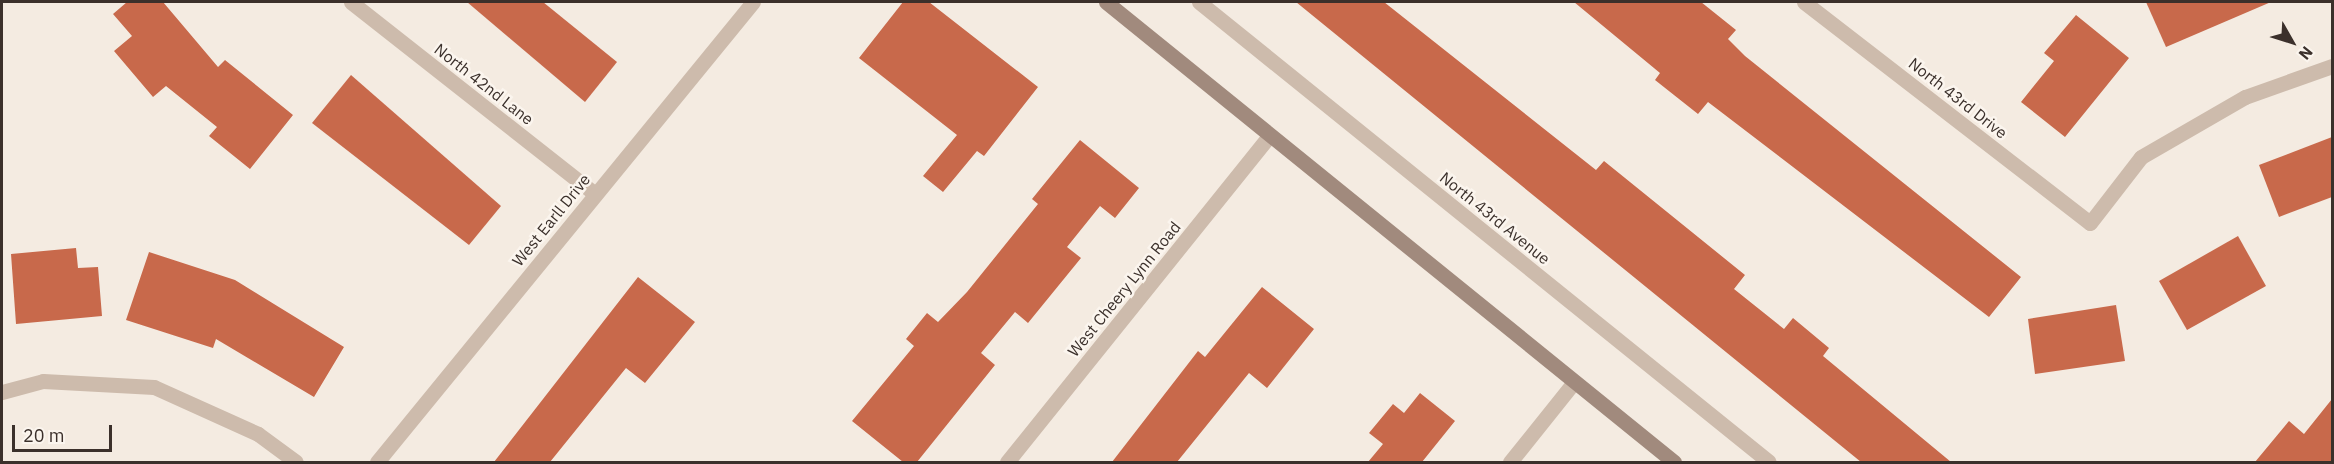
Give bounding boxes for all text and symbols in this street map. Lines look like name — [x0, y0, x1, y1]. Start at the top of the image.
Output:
north arrow — [2262, 12, 2322, 72]
street label: North 42nd Lane — [431, 39, 537, 129]
text: N — [2295, 43, 2317, 64]
street label: North 43rd Drive — [1905, 54, 2011, 142]
street label: North 43rd Avenue — [1436, 168, 1554, 268]
street label: West Earll Drive — [508, 170, 594, 270]
street label: West Cheery Lynn Road — [1064, 218, 1184, 360]
scale bar — [15, 413, 116, 451]
text: 20 m — [23, 424, 65, 447]

